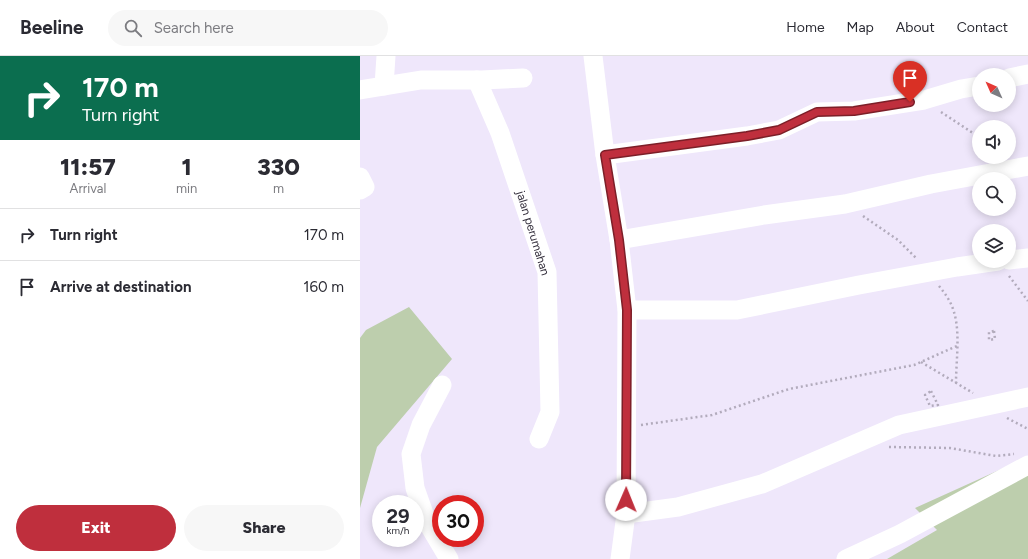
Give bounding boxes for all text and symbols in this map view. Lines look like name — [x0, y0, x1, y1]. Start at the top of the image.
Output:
search box — [108, 10, 388, 46]
text: Beeline — [20, 16, 84, 39]
icon: search — [122, 17, 144, 39]
text: Search here — [154, 19, 234, 37]
text: Home — [786, 19, 825, 36]
text: Map — [847, 19, 874, 36]
text: About — [896, 19, 935, 36]
text: Contact — [957, 19, 1008, 36]
pin — [893, 61, 927, 102]
icon: arrive — [899, 67, 921, 89]
north arrow — [972, 68, 1016, 112]
map controls — [972, 68, 1016, 268]
text: 170 m — [82, 70, 159, 104]
icon: right — [16, 72, 68, 124]
text: Turn right — [82, 104, 159, 126]
button: sound — [972, 120, 1016, 164]
text: 11:57 — [60, 152, 116, 181]
text: 1 — [181, 152, 192, 181]
text: 330 — [257, 152, 300, 181]
button: search — [972, 172, 1016, 216]
text: Arrival — [70, 181, 106, 196]
text: min — [176, 181, 197, 196]
text: m — [273, 181, 284, 196]
street label: jalan perumahan — [513, 188, 553, 277]
icon: right — [16, 224, 38, 246]
button: layers — [972, 224, 1016, 268]
text: Turn right — [50, 226, 118, 244]
text: 170 m — [304, 226, 344, 244]
icon: arrive — [16, 276, 38, 298]
text: Arrive at destination — [50, 278, 191, 296]
text: 160 m — [303, 278, 344, 296]
position arrow — [605, 479, 647, 521]
speed limit sign: 30 — [432, 495, 484, 547]
text: 29 — [386, 504, 410, 528]
button: Exit — [16, 505, 176, 551]
button: Share — [184, 505, 344, 551]
text: km/h — [387, 524, 409, 537]

